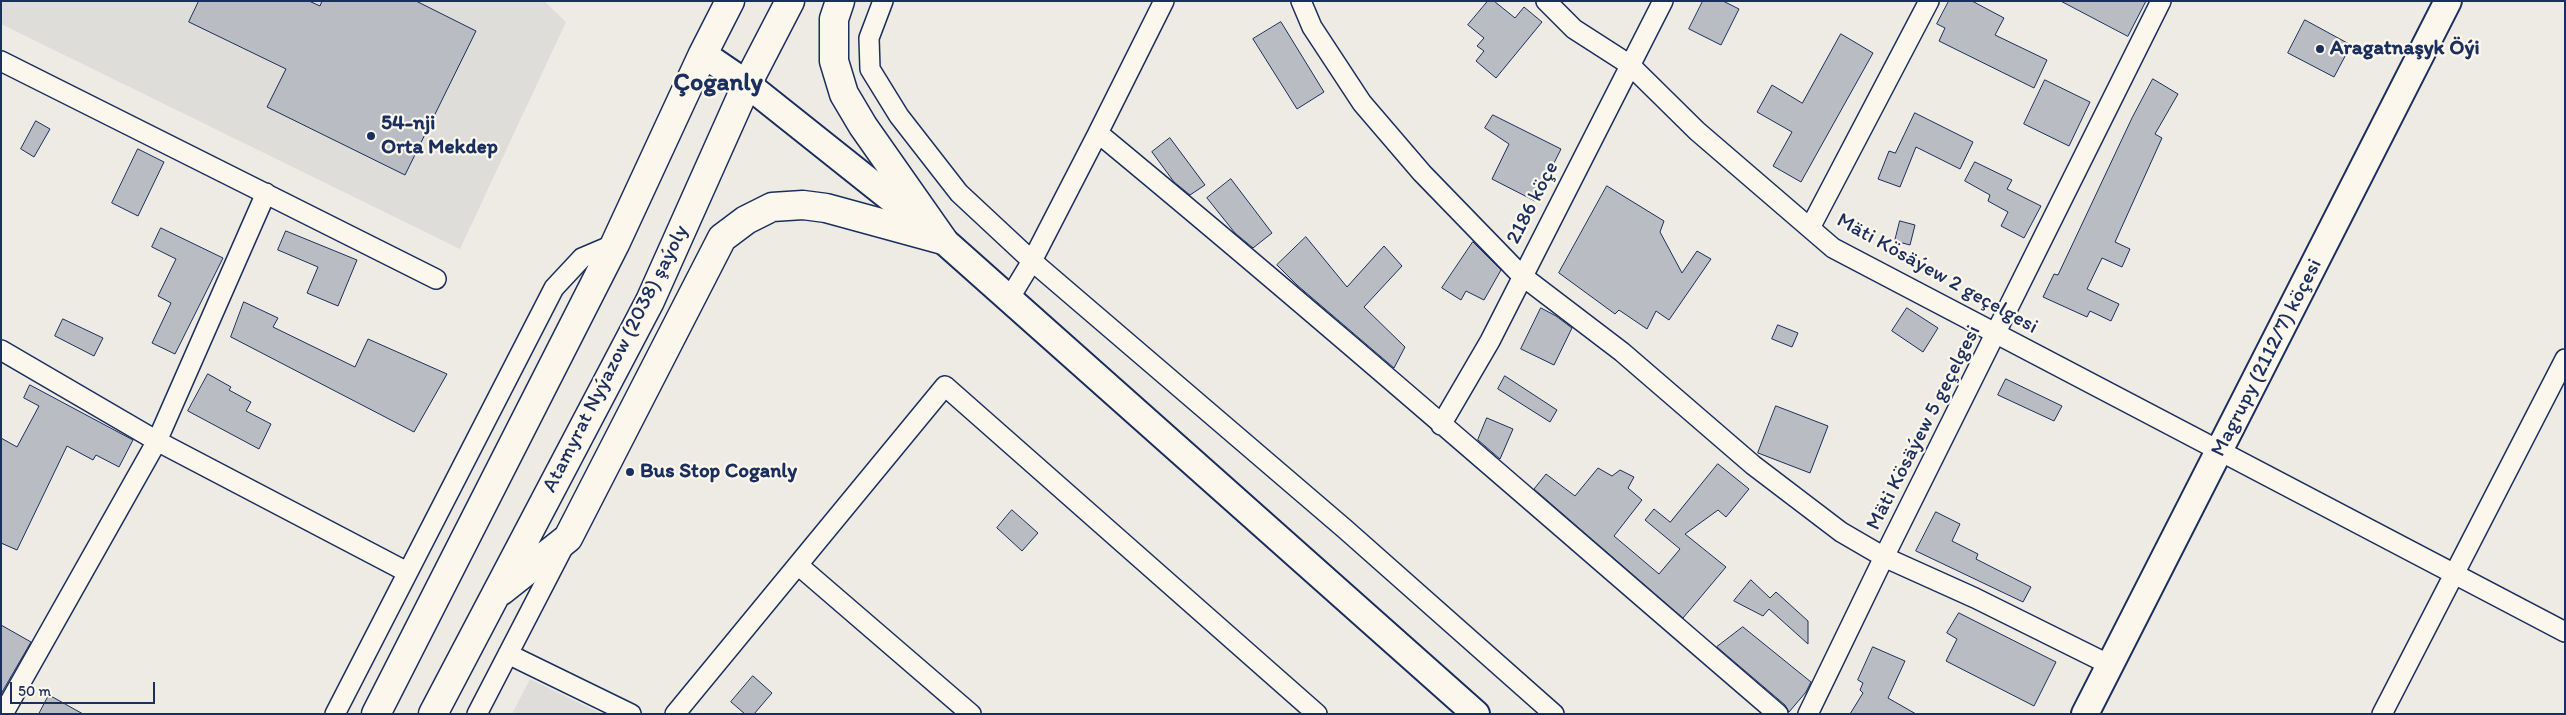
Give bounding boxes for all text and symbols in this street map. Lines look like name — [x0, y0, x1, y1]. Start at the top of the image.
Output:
place label: Aragatnaşyk Öýi — [2330, 36, 2480, 62]
marker: Aragatnaşyk Öýi — [2314, 43, 2326, 55]
district label: Çoganly — [673, 67, 763, 99]
place label: 54-nji Orta Mekdep — [381, 111, 498, 161]
marker: 54-nji Orta Mekdep — [365, 130, 377, 142]
street label: 2186 köçe — [1501, 157, 1565, 249]
street label: Mäti Kösäýew 2 geçelgesi — [1832, 208, 2042, 340]
street label: Atamyrat Nyýazow (2038) şaýoly — [537, 221, 695, 497]
street label: Magrupy (2112/7) köçesi — [2206, 255, 2328, 461]
street label: Mäti Kösäýew 5 geçelgesi — [1861, 321, 1987, 535]
place label: Bus Stop Coganly — [640, 459, 797, 485]
marker: Bus Stop Coganly — [624, 466, 636, 478]
scale bar — [12, 672, 158, 704]
text: 50 m — [18, 682, 51, 700]

